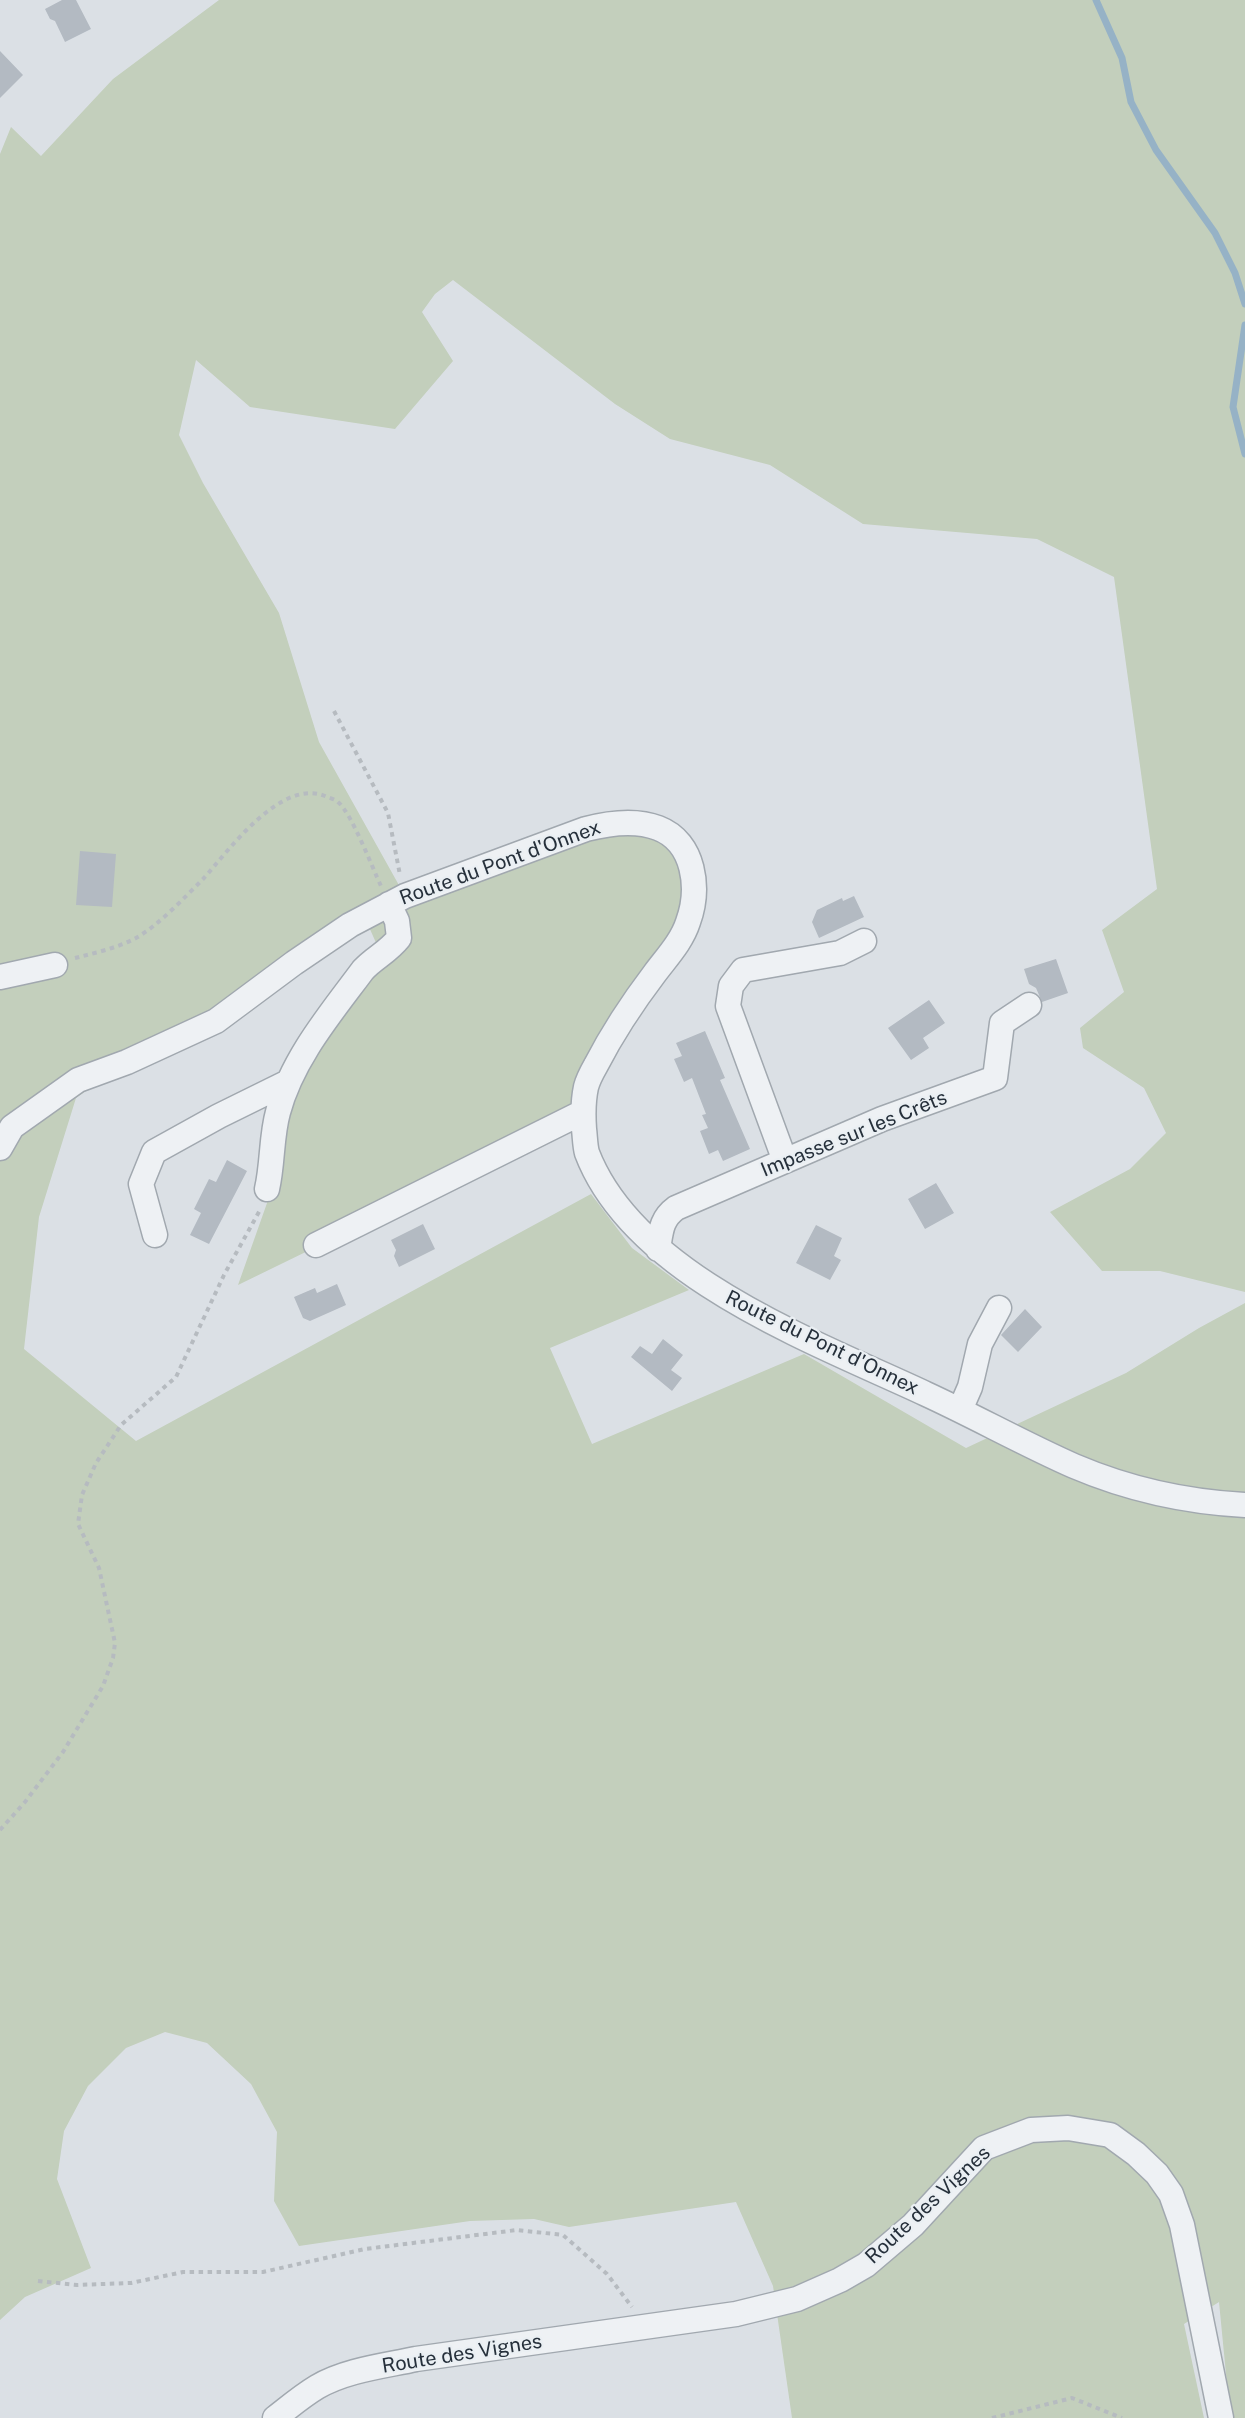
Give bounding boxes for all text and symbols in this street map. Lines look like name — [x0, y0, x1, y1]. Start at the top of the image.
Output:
street label: Route du Pont d'Onnex — [396, 815, 604, 911]
street label: Impasse sur les Crêts — [757, 1086, 951, 1182]
street label: Route du Pont d'Onnex — [721, 1286, 923, 1400]
street label: Route des Vignes — [861, 2141, 995, 2269]
street label: Route des Vignes — [380, 2330, 544, 2378]

